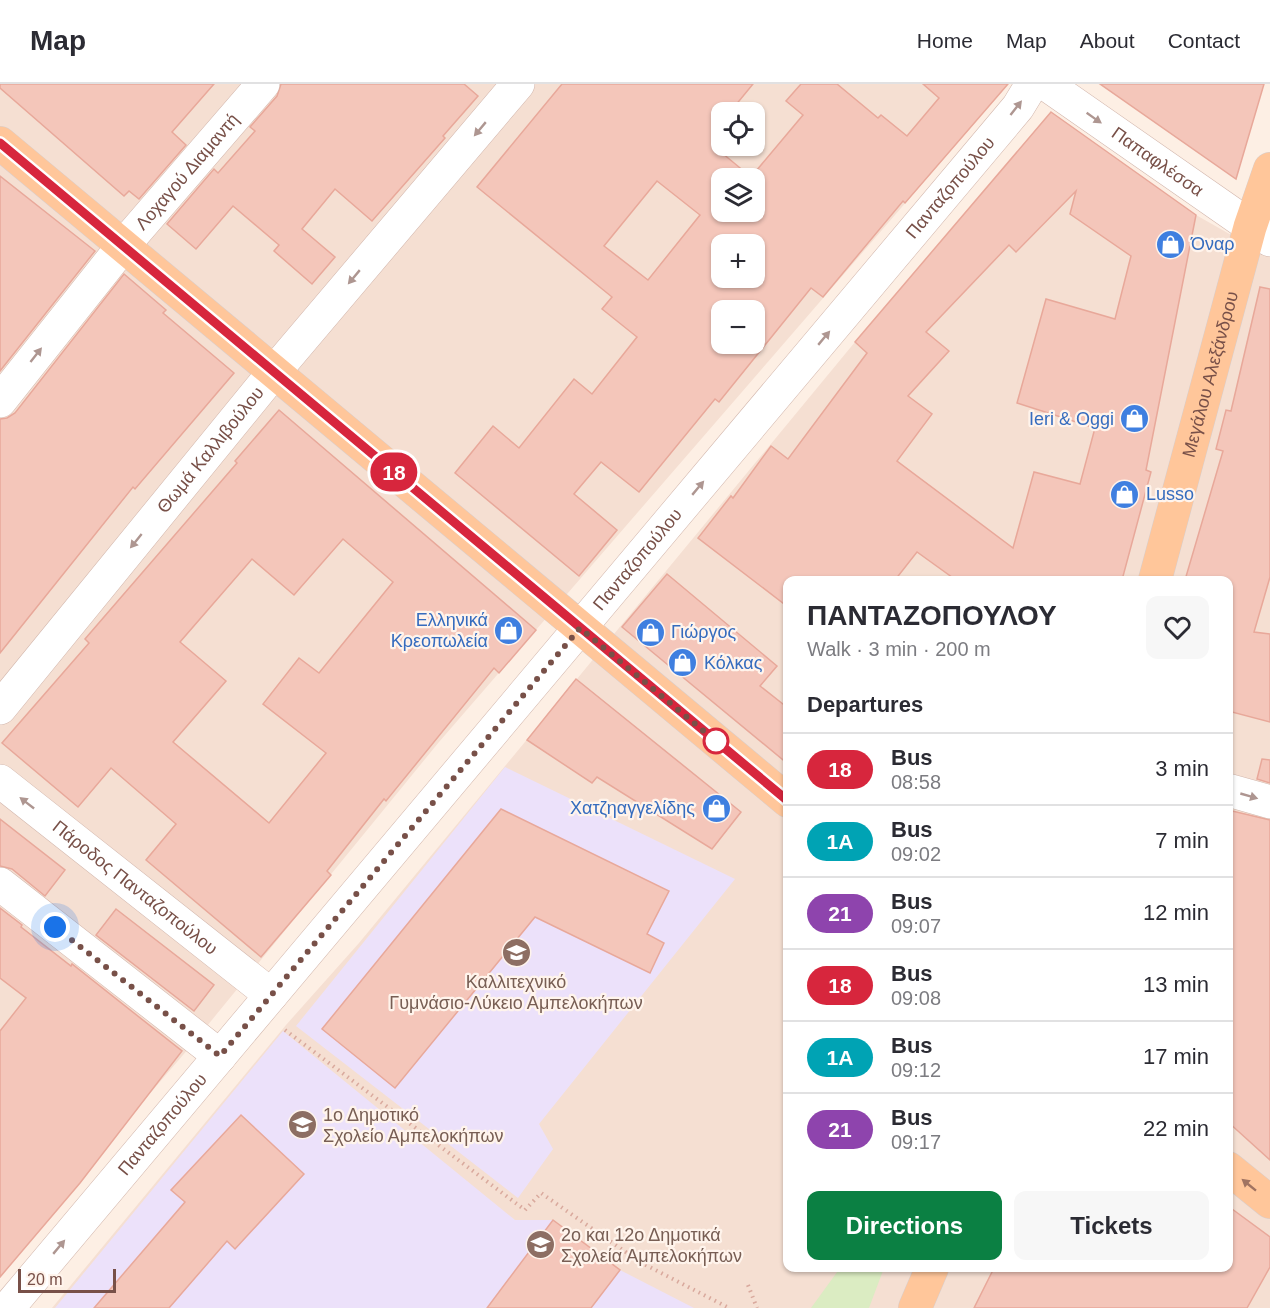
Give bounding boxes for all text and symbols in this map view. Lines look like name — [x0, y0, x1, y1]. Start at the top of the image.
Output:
text: Map — [30, 25, 86, 56]
text: Home — [917, 29, 973, 52]
text: Map — [1006, 29, 1047, 52]
text: About — [1080, 29, 1135, 52]
text: Contact — [1168, 29, 1240, 52]
one-way arrow — [1010, 100, 1023, 116]
map controls — [711, 102, 765, 354]
button: locate — [711, 102, 765, 156]
street label: Λοχαγού Διαμαντή — [131, 110, 243, 234]
one-way arrow — [1086, 112, 1102, 124]
one-way arrow — [474, 121, 487, 136]
street label: Παπαφλέσσα — [1108, 123, 1207, 200]
street label: Πανταζοπούλου — [902, 133, 999, 242]
button: layers — [711, 168, 765, 222]
shop icon: Όναρ — [1154, 228, 1186, 260]
button: + — [711, 234, 765, 288]
place label: Όναρ — [1190, 234, 1235, 254]
one-way arrow — [348, 269, 361, 284]
street label: Μεγάλου Αλεξάνδρου — [1178, 289, 1242, 460]
button: − — [711, 300, 765, 354]
one-way arrow — [817, 330, 830, 346]
one-way arrow — [30, 348, 42, 363]
street label: Θωμά Καλλιβούλου — [153, 383, 268, 517]
shop icon: Ieri & Oggi — [1119, 403, 1151, 435]
place label: Ieri & Oggi — [1029, 409, 1114, 429]
line badge: 18 — [367, 452, 421, 492]
text: 18 — [382, 461, 406, 484]
shop icon: Lusso — [1109, 478, 1141, 510]
one-way arrow — [692, 480, 705, 496]
place label: Lusso — [1146, 484, 1194, 504]
street label: Πανταζοπούλου — [589, 505, 686, 614]
one-way arrow — [130, 533, 143, 548]
button: heart — [1146, 596, 1209, 659]
text: ΠΑΝΤΑΖΟΠΟΥΛΟΥ — [807, 600, 1057, 631]
place label: Ελληνικά Κρεοπωλεία — [391, 610, 488, 651]
shop icon: Ελληνικά Κρεοπωλεία — [493, 614, 525, 646]
shop icon: Γιώργος — [634, 616, 666, 648]
place label: Γιώργος — [671, 622, 736, 642]
text: Walk · 3 min · 200 m — [807, 638, 991, 660]
shop icon: Κόλκας — [667, 647, 699, 679]
place label: Κόλκας — [704, 653, 763, 673]
text: Departures — [807, 692, 923, 717]
unlabelled marker — [703, 728, 729, 754]
text: Bus — [891, 745, 933, 770]
text: 3 min — [1155, 756, 1209, 781]
text: 18 — [828, 758, 852, 781]
text: 08:58 — [891, 771, 941, 793]
shop icon: Χατζηαγγελίδης — [700, 792, 732, 824]
one-way arrow — [1240, 792, 1258, 801]
one-way arrow — [20, 797, 35, 809]
place label: Χατζηαγγελίδης — [570, 798, 695, 818]
street label: Πάροδος Πανταζοπούλου — [49, 816, 221, 959]
text: Bus — [891, 817, 933, 842]
text: 7 min — [1155, 828, 1209, 853]
text: 1Α — [827, 830, 853, 853]
text: 09:02 — [891, 843, 941, 865]
text: Bus — [891, 889, 933, 914]
text: 12 min — [1143, 900, 1209, 925]
text: 21 — [828, 902, 852, 925]
your location — [40, 912, 70, 942]
text: 09:07 — [891, 915, 941, 937]
school or university icon: Καλλιτεχνικό Γυμνάσιο-Λύκειο Αμπελοκήπων — [500, 937, 532, 969]
text: Bus — [891, 961, 933, 986]
place label: Καλλιτεχνικό Γυμνάσιο-Λύκειο Αμπελοκήπων — [389, 972, 643, 1013]
text: 13 min — [1143, 972, 1209, 997]
text: 18 — [828, 974, 852, 997]
text: 09:08 — [891, 987, 941, 1009]
text: Bus — [891, 1033, 933, 1058]
text: 17 min — [1143, 1044, 1209, 1069]
text: 1Α — [827, 1046, 853, 1069]
text: 09:12 — [891, 1059, 941, 1081]
street label: Πανταζοπούλου — [114, 1069, 211, 1179]
place label: 1ο Δημοτικό Σχολείο Αμπελοκήπων — [323, 1105, 504, 1146]
text: Bus — [891, 1105, 933, 1130]
school or university icon: 1ο Δημοτικό Σχολείο Αμπελοκήπων — [286, 1109, 318, 1141]
text: 22 min — [1143, 1116, 1209, 1141]
text: 21 — [828, 1118, 852, 1141]
text: 09:17 — [891, 1131, 941, 1153]
one-way arrow — [1241, 1178, 1257, 1191]
button: Directions — [807, 1191, 1002, 1260]
button: Tickets — [1014, 1191, 1209, 1260]
place label: 2ο και 12ο Δημοτικά Σχολεία Αμπελοκήπων — [561, 1225, 742, 1266]
school or university icon: 2ο και 12ο Δημοτικά Σχολεία Αμπελοκήπων — [524, 1229, 556, 1261]
one-way arrow — [52, 1240, 65, 1255]
scale bar — [18, 1266, 116, 1294]
text: 20 m — [27, 1271, 63, 1288]

